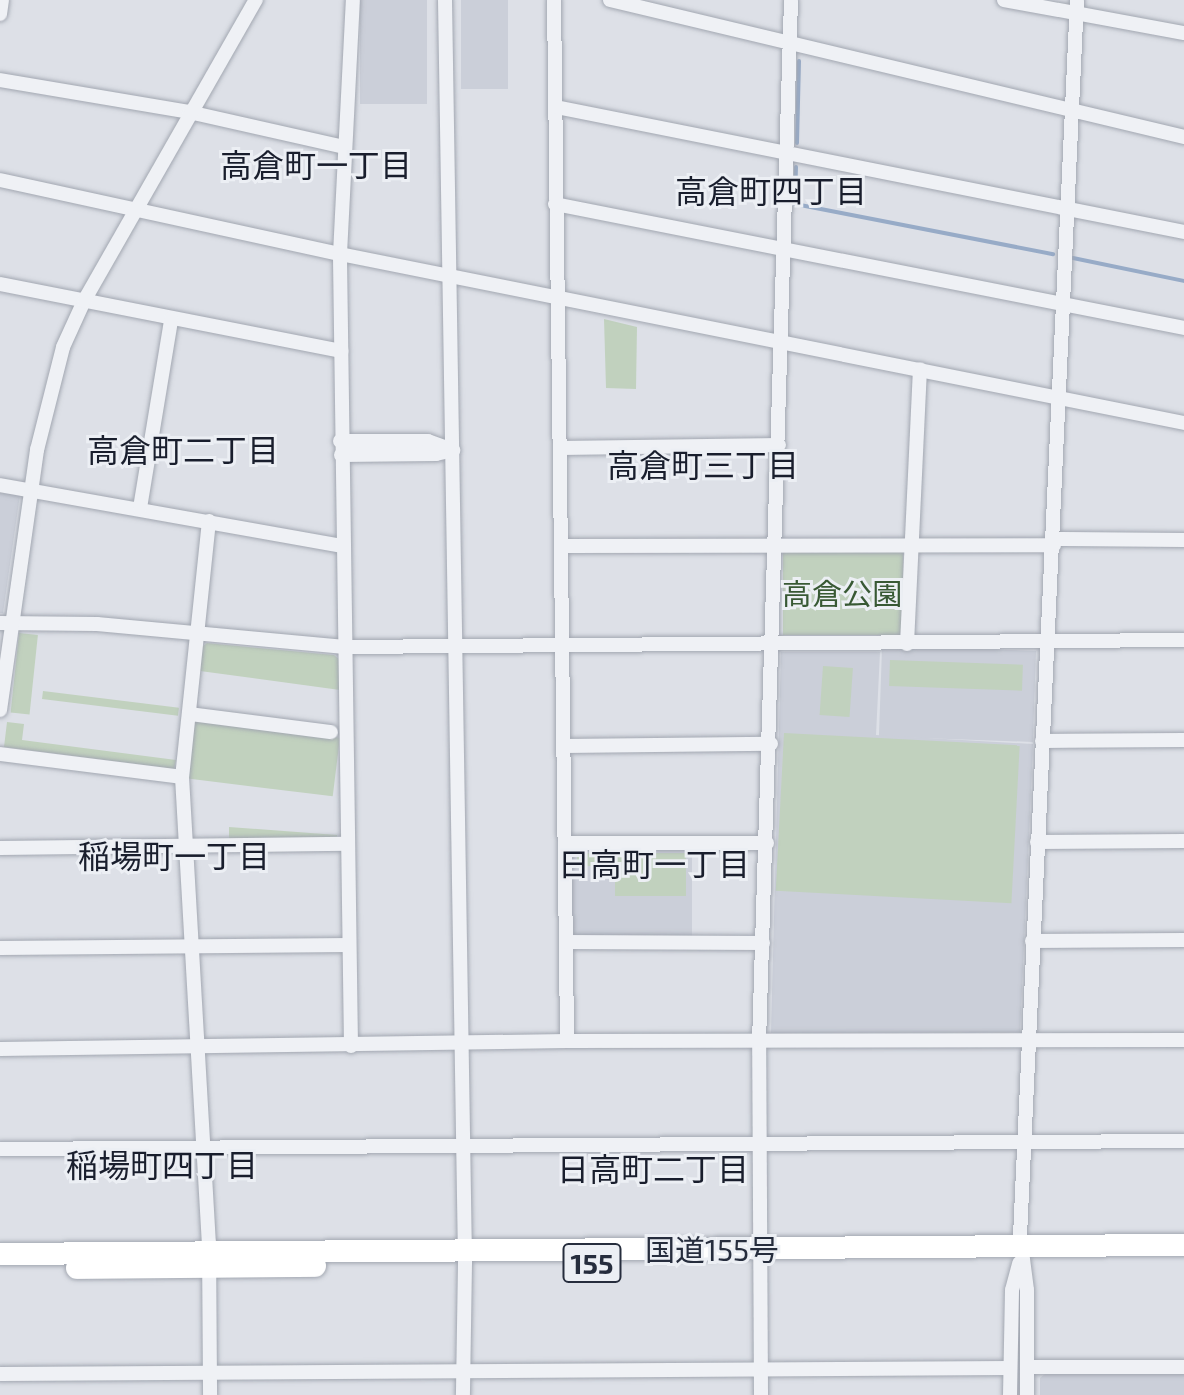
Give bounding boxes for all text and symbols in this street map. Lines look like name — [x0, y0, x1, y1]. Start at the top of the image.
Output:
district label: 高倉町一丁目 — [220, 145, 412, 183]
district label: 高倉町四丁目 — [675, 171, 867, 209]
district label: 高倉町二丁目 — [87, 430, 279, 468]
district label: 高倉町三丁目 — [607, 445, 799, 483]
park label: 高倉公園 — [782, 575, 902, 611]
district label: 稲場町一丁目 — [78, 836, 270, 874]
district label: 日高町一丁目 — [558, 844, 750, 882]
district label: 稲場町四丁目 — [66, 1145, 258, 1183]
district label: 日高町二丁目 — [557, 1149, 749, 1187]
street label: 国道155号 — [645, 1231, 779, 1267]
road number: 155 — [562, 1239, 622, 1287]

